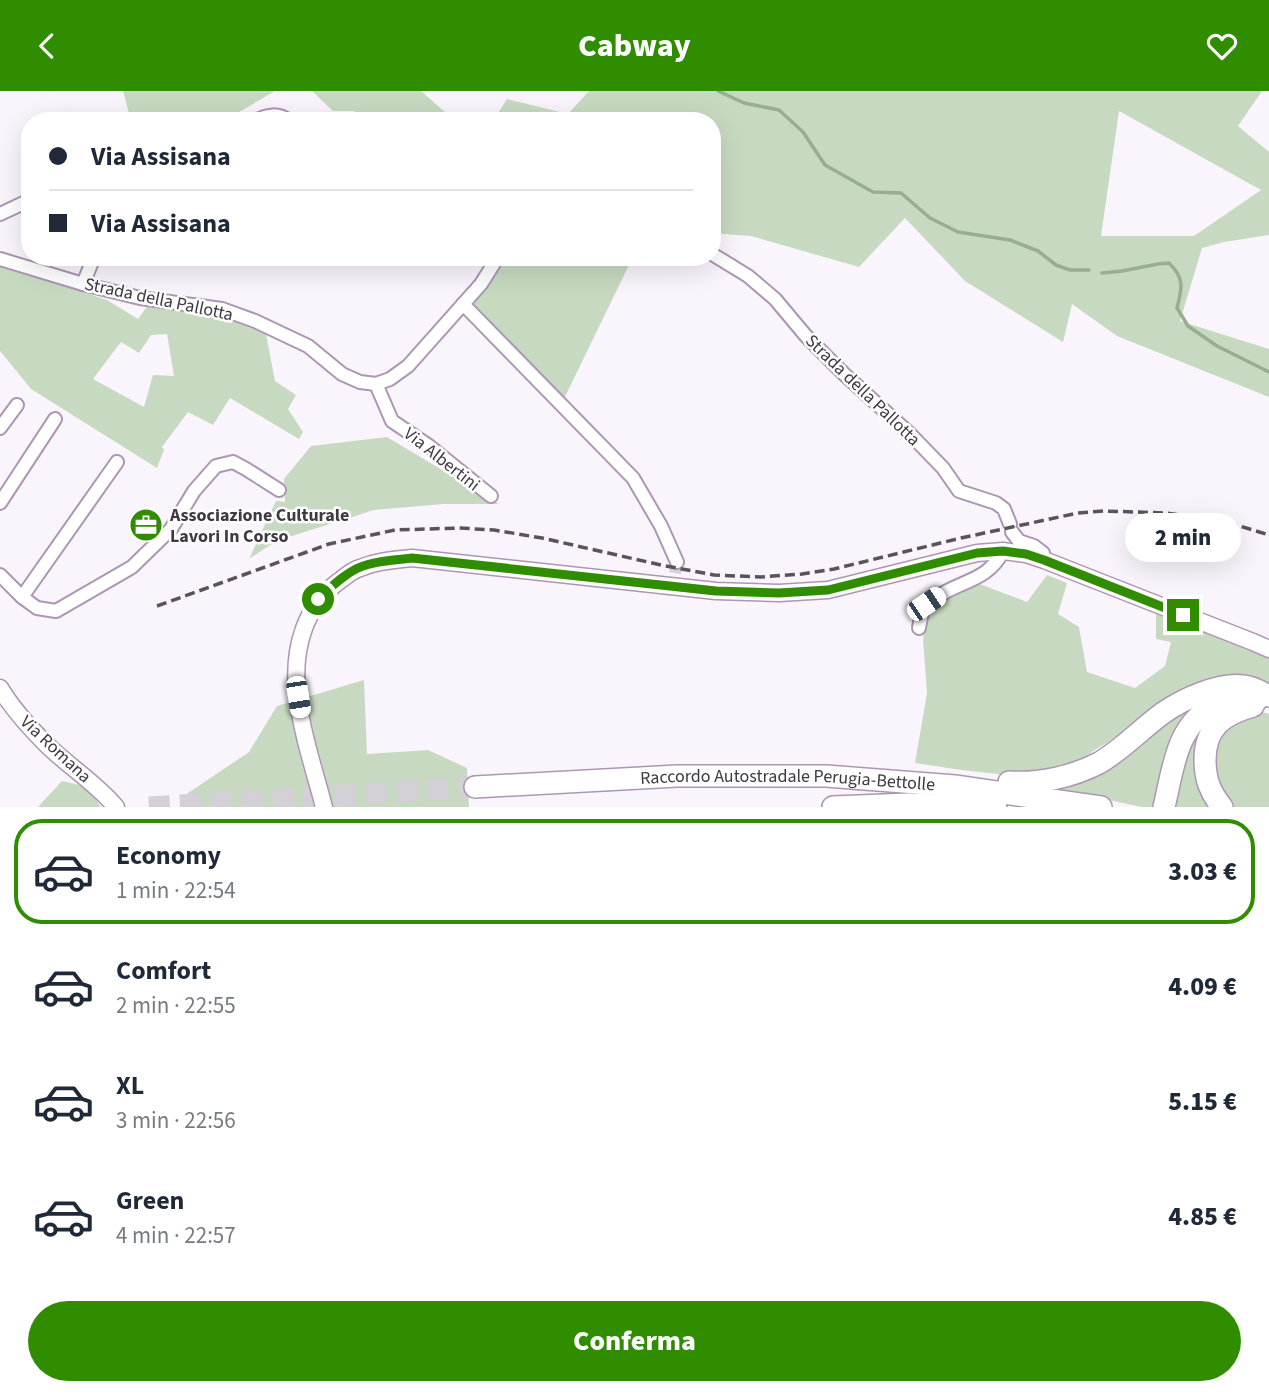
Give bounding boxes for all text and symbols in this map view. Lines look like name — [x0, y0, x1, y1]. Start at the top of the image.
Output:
text: Cabway — [578, 23, 691, 69]
icon: back — [28, 27, 66, 65]
icon: heart — [1203, 27, 1241, 65]
text: Via Assisana — [91, 138, 231, 175]
text: Via Assisana — [91, 205, 231, 242]
street label: Strada della Pallotta — [82, 272, 235, 327]
street label: Strada della Pallotta — [800, 329, 926, 452]
street label: Via Albertini — [398, 422, 485, 497]
place label: Associazione Culturale Lavori In Corso — [169, 503, 349, 549]
office icon: Associazione Culturale Lavori In Corso — [127, 506, 165, 544]
callout: 2 min — [1125, 513, 1241, 563]
text: 2 min — [1155, 521, 1211, 554]
route start — [302, 583, 334, 615]
car — [903, 584, 950, 624]
route end — [1167, 599, 1199, 631]
car — [285, 675, 312, 719]
street label: Via Romana — [15, 710, 97, 789]
street label: Raccordo Autostradale Perugia-Bettolle — [639, 764, 936, 797]
text: Economy — [116, 837, 221, 874]
icon: car — [32, 840, 95, 903]
text: 3.03 € — [1168, 853, 1237, 890]
text: 1 min · 22:54 — [116, 874, 236, 907]
text: Comfort — [116, 952, 211, 989]
icon: car — [32, 955, 95, 1018]
text: 4.09 € — [1168, 968, 1237, 1005]
text: 2 min · 22:55 — [116, 989, 236, 1022]
text: XL — [116, 1067, 144, 1104]
icon: car — [32, 1070, 95, 1133]
text: 5.15 € — [1168, 1083, 1237, 1120]
text: 3 min · 22:56 — [116, 1104, 236, 1137]
text: Green — [116, 1182, 184, 1219]
icon: car — [32, 1185, 95, 1248]
text: 4.85 € — [1168, 1198, 1237, 1235]
text: 4 min · 22:57 — [116, 1219, 236, 1252]
button: Conferma — [28, 1301, 1241, 1381]

